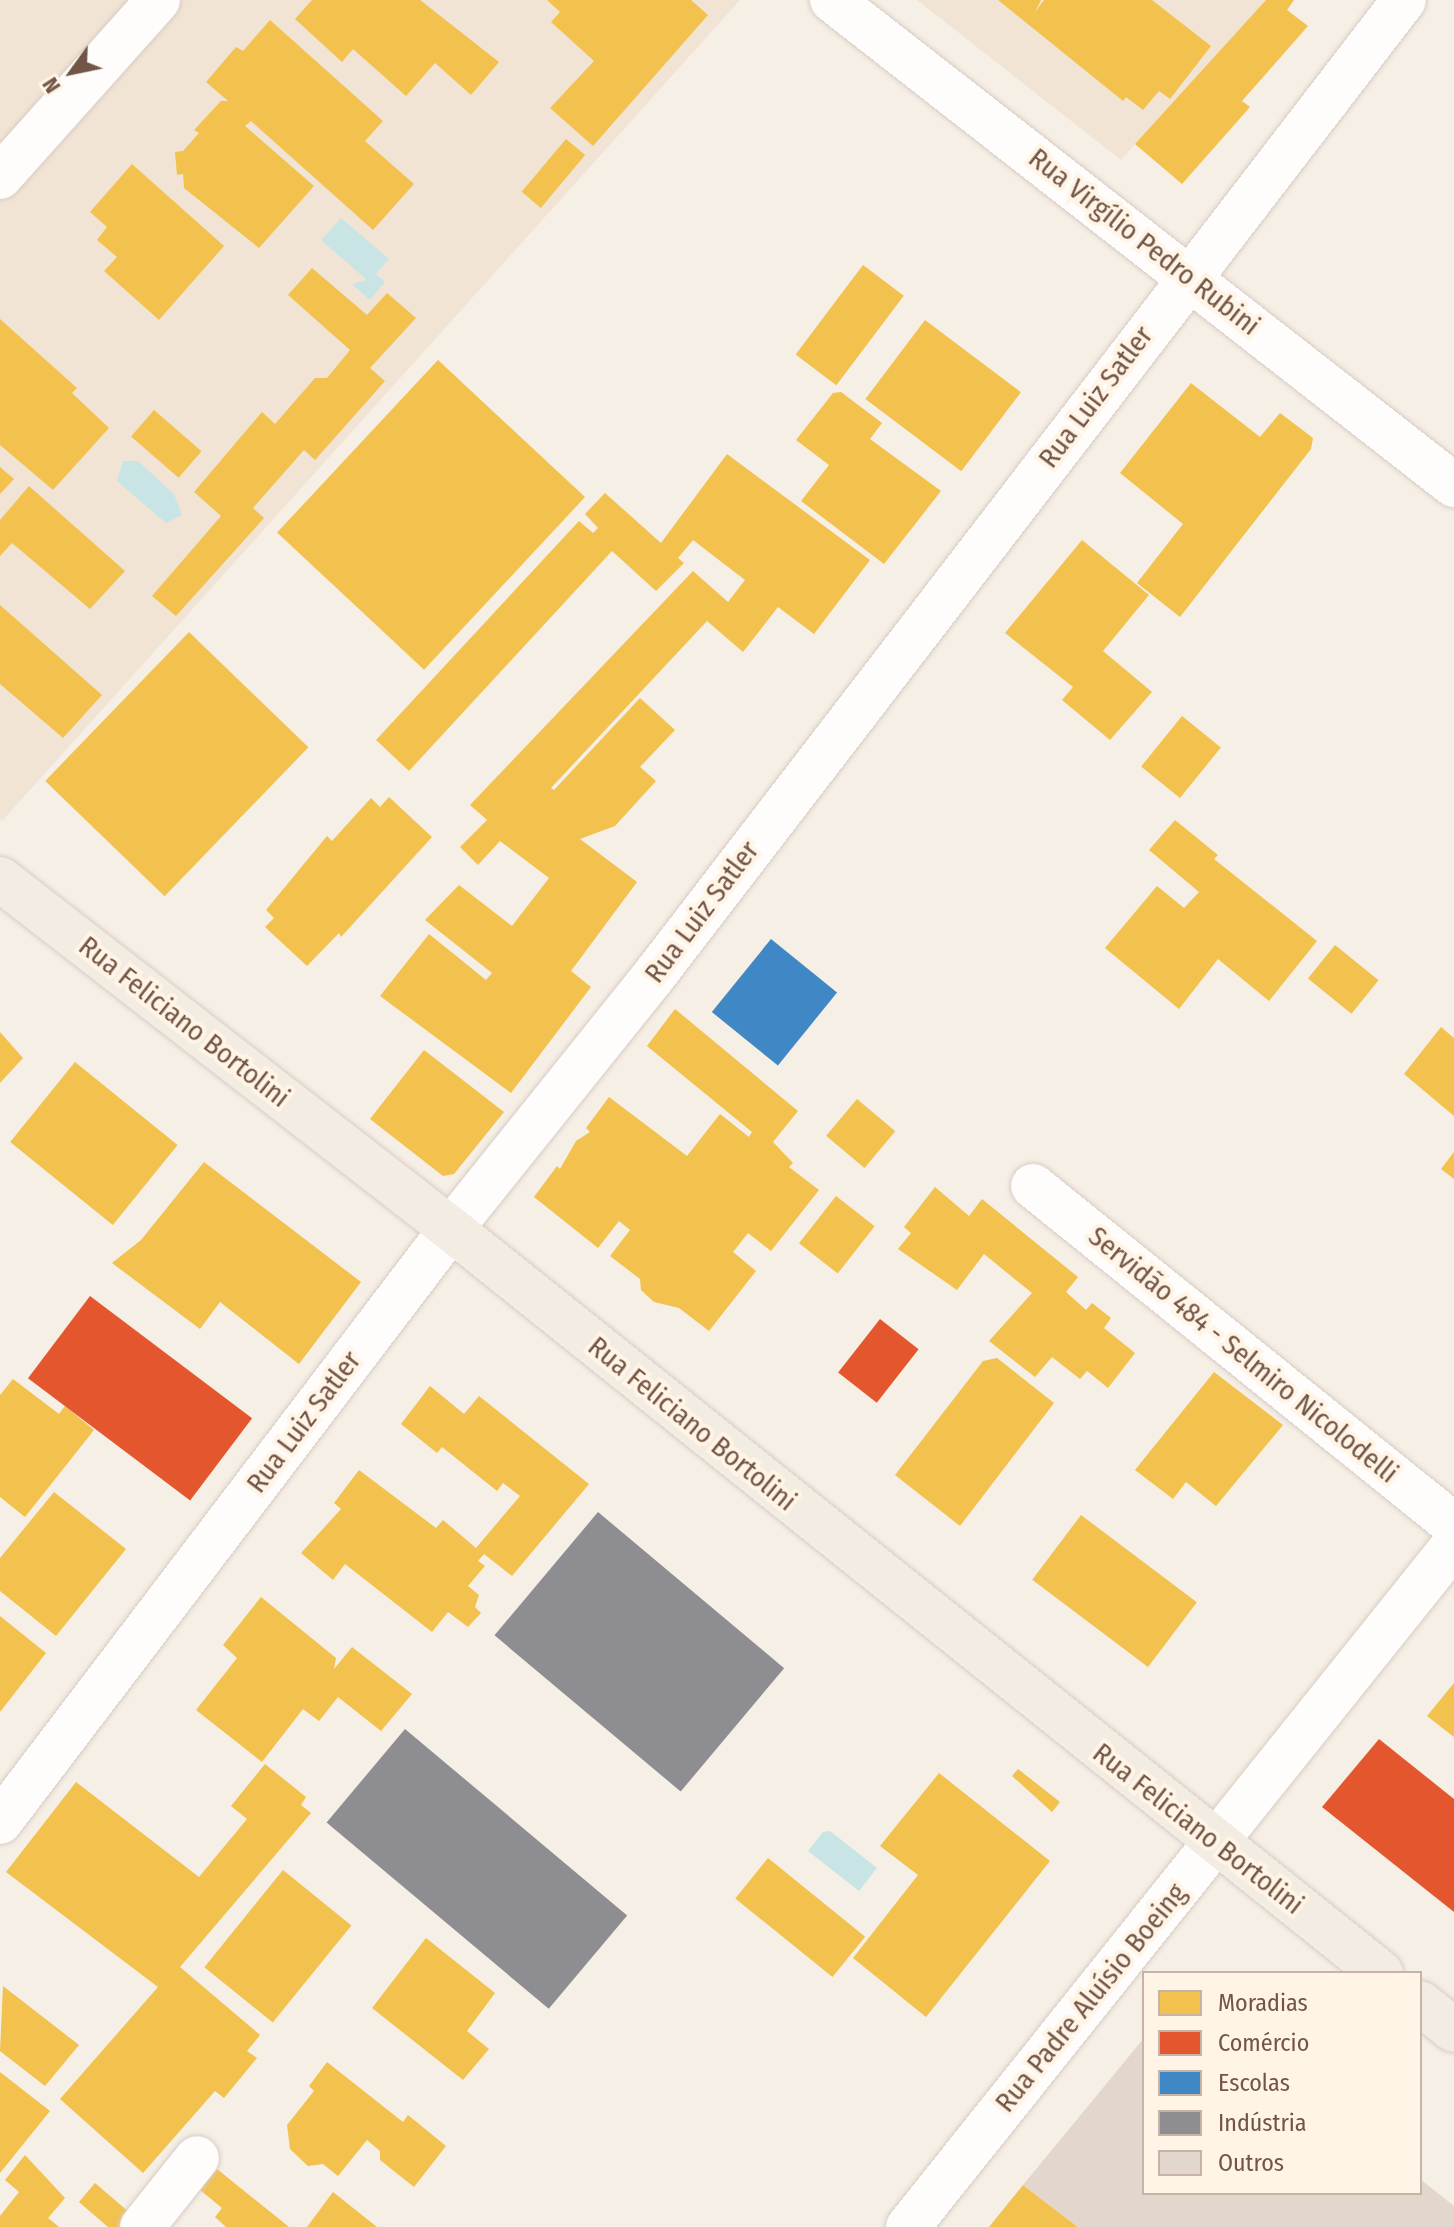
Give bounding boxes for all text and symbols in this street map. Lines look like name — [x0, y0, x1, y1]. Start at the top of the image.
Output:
north arrow — [32, 32, 112, 112]
text: N — [37, 72, 66, 98]
street label: Rua Virgílio Pedro Rubini — [1022, 141, 1266, 343]
street label: Rua Luiz Satler — [1032, 319, 1160, 475]
street label: Rua Luiz Satler — [638, 834, 766, 990]
street label: Rua Feliciano Bortolini — [72, 929, 296, 1115]
street label: Servidão 484 - Selmiro Nicolodelli — [1081, 1220, 1405, 1490]
street label: Rua Feliciano Bortolini — [581, 1330, 803, 1518]
street label: Rua Luiz Satler — [240, 1344, 368, 1500]
street label: Rua Feliciano Bortolini — [1086, 1736, 1310, 1922]
street label: Rua Padre Aluísio Boeing — [988, 1877, 1194, 2119]
legend — [1142, 1971, 1422, 2195]
text: Moradias — [1218, 1989, 1308, 2017]
text: Comércio — [1218, 2029, 1309, 2057]
text: Escolas — [1218, 2069, 1290, 2097]
text: Indústria — [1218, 2109, 1307, 2137]
text: Outros — [1218, 2149, 1284, 2177]

